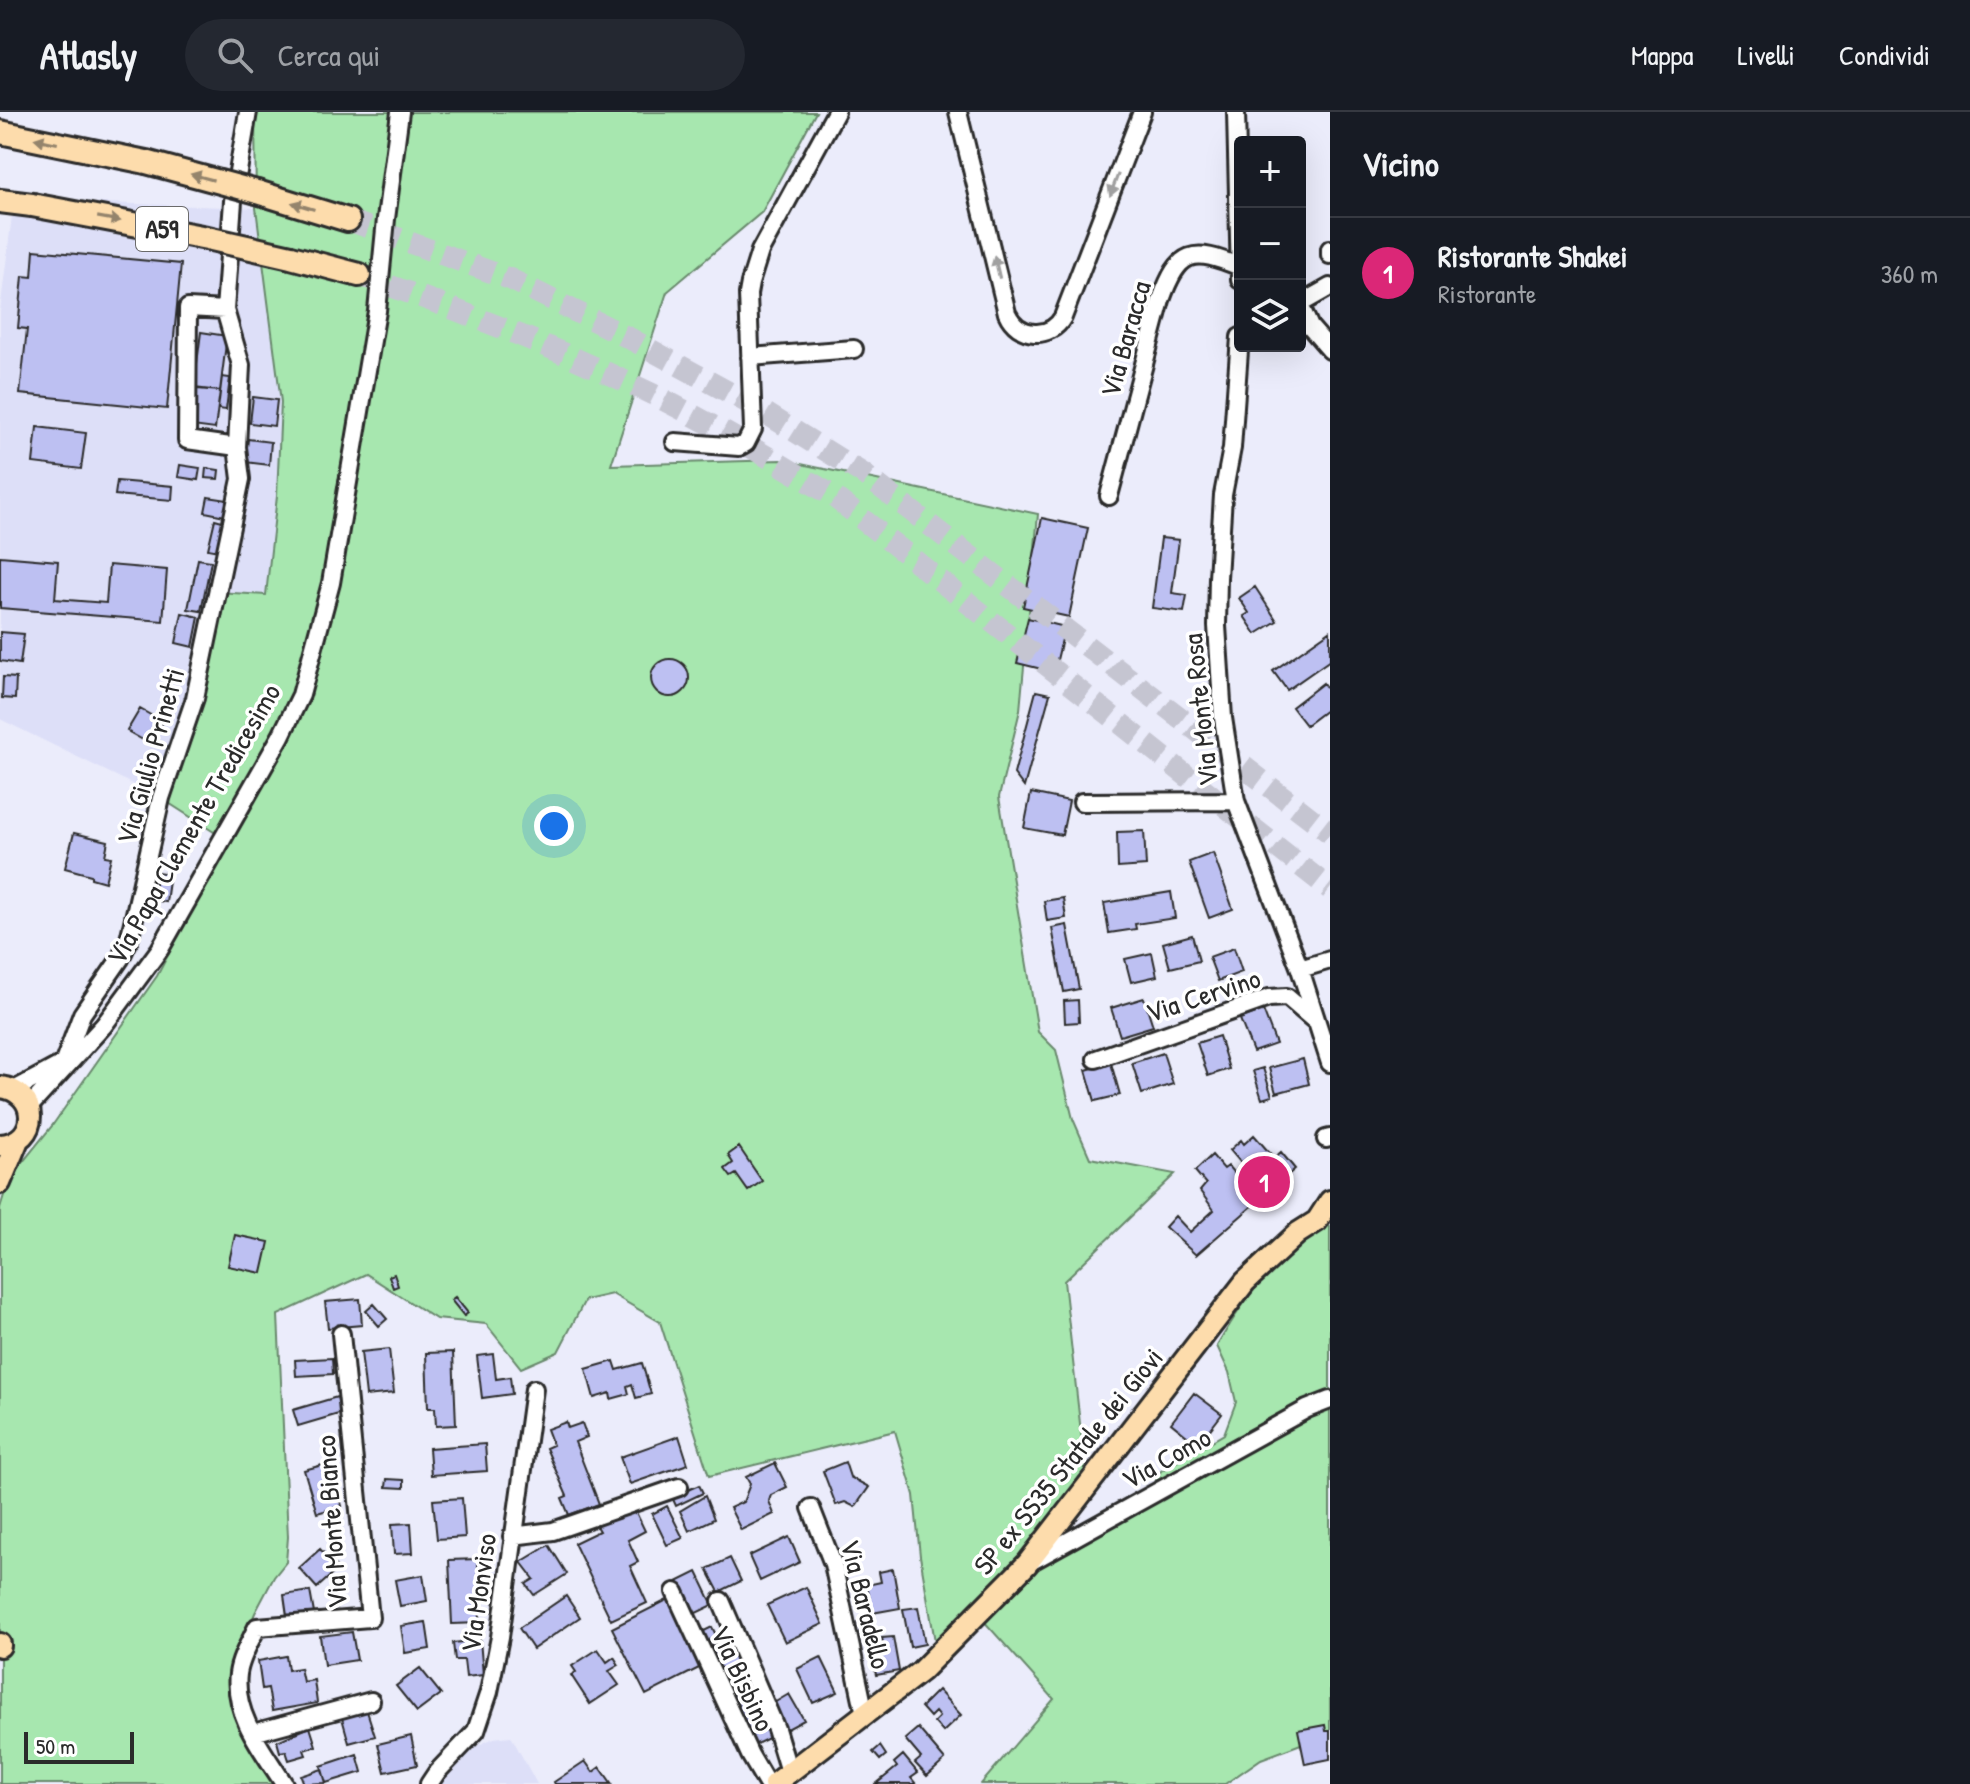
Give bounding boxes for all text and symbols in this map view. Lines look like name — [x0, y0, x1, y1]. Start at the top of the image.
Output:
search box — [185, 19, 745, 91]
text: Atlasly — [40, 29, 137, 81]
icon: search — [213, 33, 257, 77]
text: Cerca qui — [277, 35, 380, 75]
text: Mappa — [1631, 36, 1693, 74]
text: Livelli — [1737, 36, 1795, 74]
text: Condividi — [1839, 36, 1930, 74]
one-way arrow — [33, 135, 58, 147]
map controls — [1234, 136, 1306, 352]
button: + — [1234, 136, 1306, 208]
text: Vicino — [1362, 141, 1439, 187]
one-way arrow — [189, 171, 214, 183]
one-way arrow — [1107, 173, 1120, 197]
one-way arrow — [290, 199, 314, 212]
road number: A59 — [136, 207, 188, 251]
button: − — [1234, 208, 1306, 280]
one-way arrow — [97, 213, 122, 225]
text: Ristorante Shakei — [1438, 236, 1628, 276]
one-way arrow — [990, 255, 1002, 280]
text: 1 — [1383, 256, 1393, 291]
text: 360 m — [1881, 256, 1938, 291]
text: Ristorante — [1438, 276, 1536, 311]
street label: Via Baracca — [1090, 277, 1160, 401]
button: layers — [1234, 280, 1306, 352]
street label: Via Monte Rosa — [1173, 632, 1227, 788]
street label: Via Giulio Prinetti — [107, 663, 193, 849]
street label: Via Papa Clemente Tredicesimo — [97, 676, 289, 972]
your location — [534, 806, 574, 846]
street label: Via Cervino — [1141, 959, 1265, 1031]
pin: 1 — [1238, 1152, 1290, 1212]
street label: SP ex SS35 Statale dei Giovi — [965, 1340, 1171, 1582]
street label: Via Como — [1115, 1418, 1217, 1498]
street label: Via Monte Bianco — [306, 1434, 356, 1610]
street label: Via Monviso — [451, 1531, 505, 1655]
street label: Via Baradello — [832, 1535, 900, 1673]
street label: Via Bisbino — [702, 1619, 784, 1737]
scale bar — [24, 1728, 134, 1764]
text: 50 m — [36, 1731, 75, 1761]

